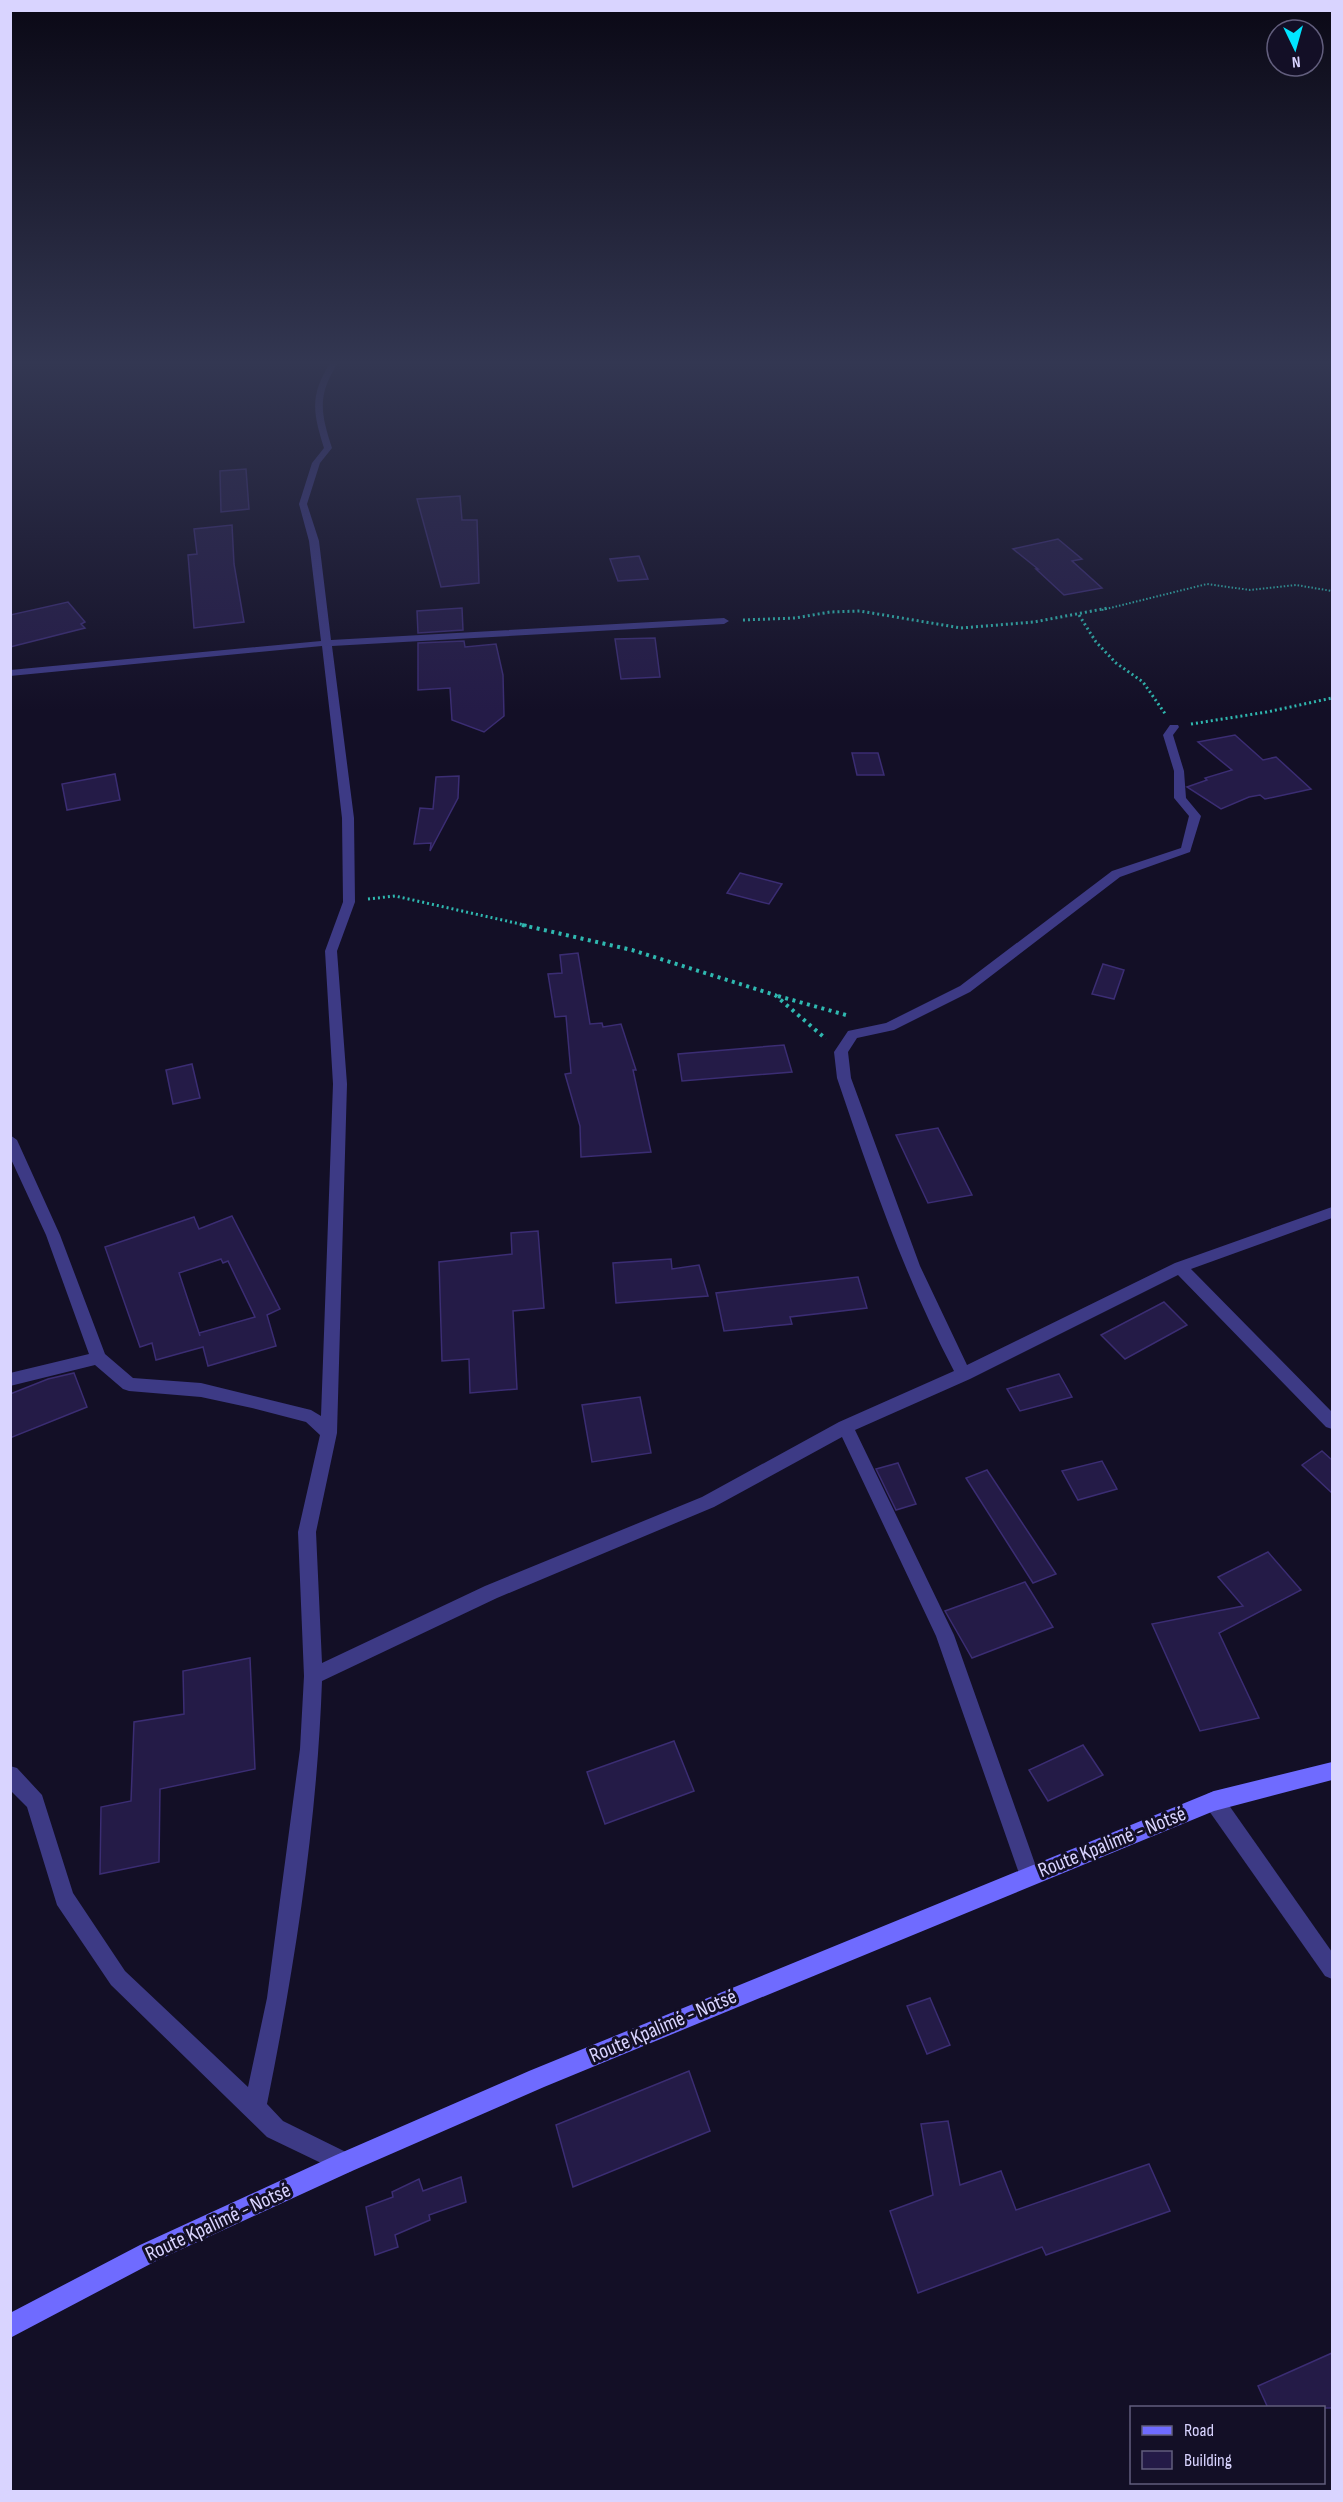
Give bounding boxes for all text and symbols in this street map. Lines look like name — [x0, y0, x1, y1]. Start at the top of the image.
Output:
north arrow — [1265, 18, 1325, 78]
text: N — [1291, 52, 1301, 71]
street label: Route Kpalimé - Notsé — [1034, 1801, 1190, 1883]
street label: Route Kpalimé - Notsé — [586, 1984, 740, 2068]
street label: Route Kpalimé - Notsé — [141, 2177, 295, 2267]
legend — [1130, 2406, 1325, 2484]
text: Road — [1184, 2420, 1214, 2441]
text: Building — [1184, 2450, 1232, 2471]

